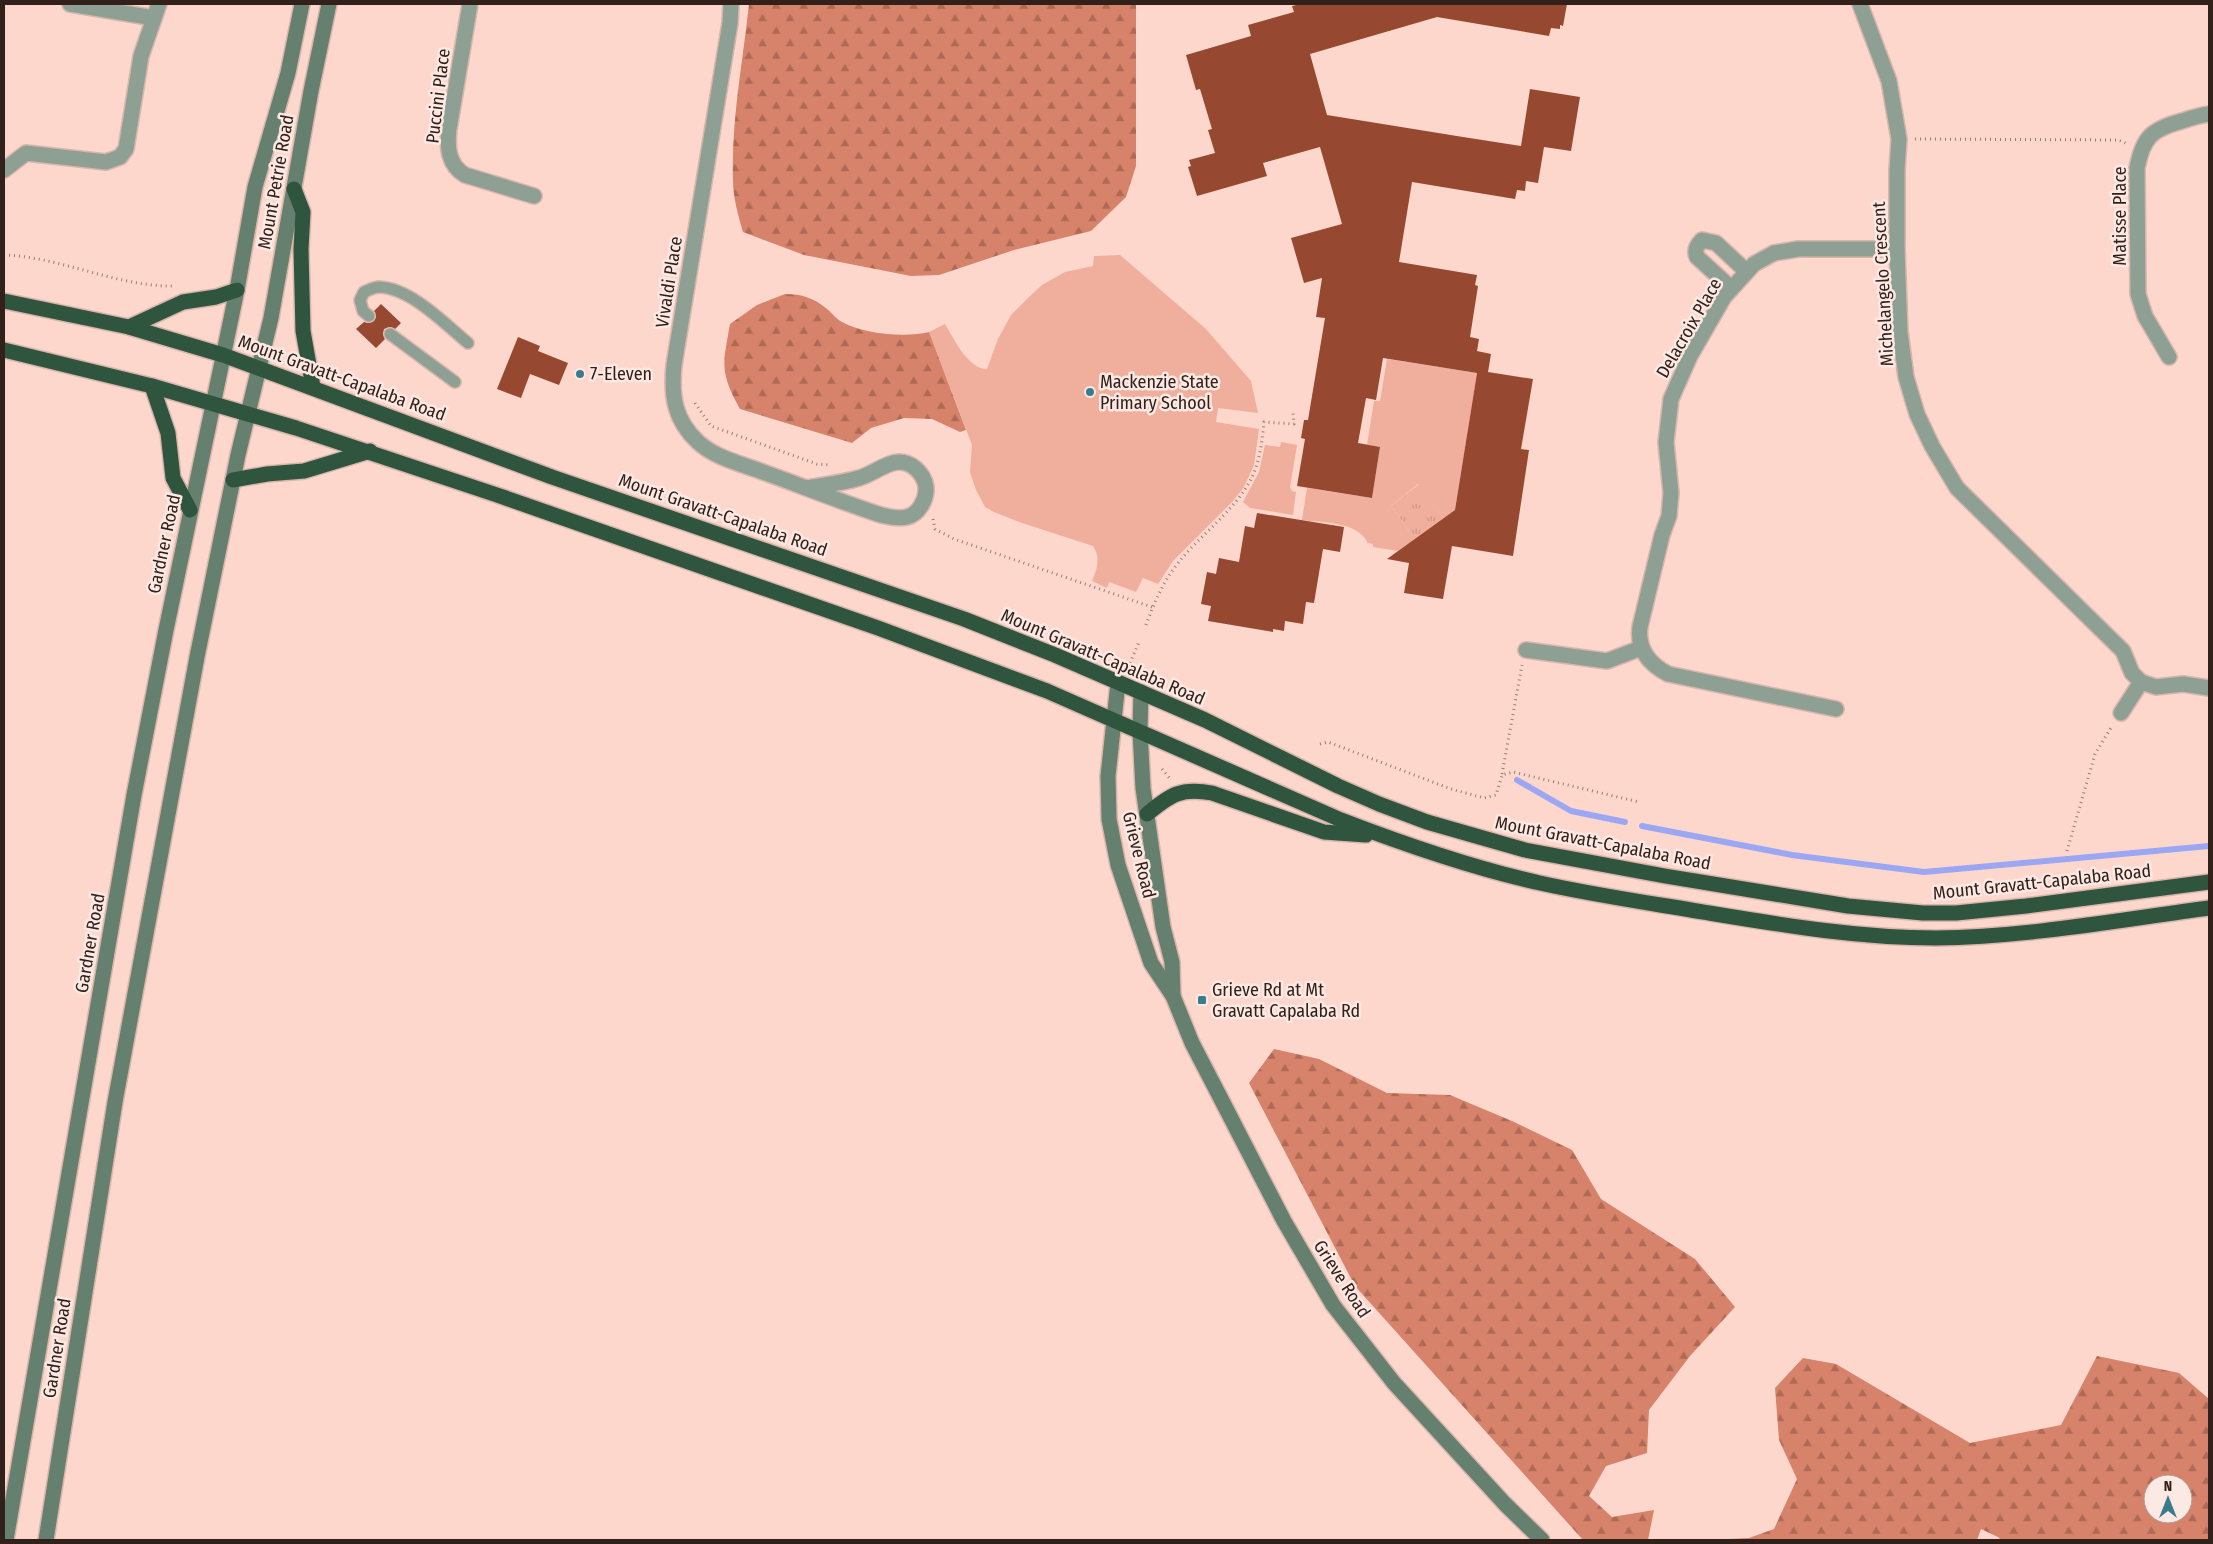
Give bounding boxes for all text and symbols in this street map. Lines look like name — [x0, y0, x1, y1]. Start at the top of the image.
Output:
street label: Puccini Place — [421, 47, 455, 145]
street label: Mount Petrie Road — [253, 113, 299, 251]
street label: Matisse Place — [2109, 166, 2131, 266]
street label: Michelangelo Crescent — [1868, 201, 1898, 367]
street label: Vivaldi Place — [651, 235, 687, 329]
street label: Delacroix Place — [1652, 274, 1726, 382]
street label: Mount Gravatt-Capalaba Road — [235, 330, 449, 426]
place label: 7-Eleven — [590, 363, 652, 385]
marker: 7-Eleven — [574, 368, 586, 380]
place label: Mackenzie State Primary School — [1100, 371, 1219, 414]
marker: Mackenzie State Primary School — [1084, 386, 1096, 398]
street label: Mount Gravatt-Capalaba Road — [616, 469, 830, 561]
street label: Gardner Road — [143, 492, 185, 596]
street label: Mount Gravatt-Capalaba Road — [998, 604, 1208, 710]
street label: Grieve Road — [1118, 809, 1160, 901]
street label: Mount Gravatt-Capalaba Road — [1493, 811, 1713, 875]
street label: Mount Gravatt-Capalaba Road — [1932, 860, 2152, 904]
street label: Gardner Road — [70, 891, 110, 995]
place label: Grieve Rd at Mt Gravatt Capalaba Rd — [1212, 979, 1360, 1022]
marker: Grieve Rd at Mt Gravatt Capalaba Rd — [1196, 994, 1208, 1006]
street label: Grieve Road — [1309, 1236, 1375, 1322]
street label: Gardner Road — [38, 1297, 76, 1399]
north arrow — [2143, 1474, 2193, 1524]
text: N — [2164, 1478, 2172, 1495]

